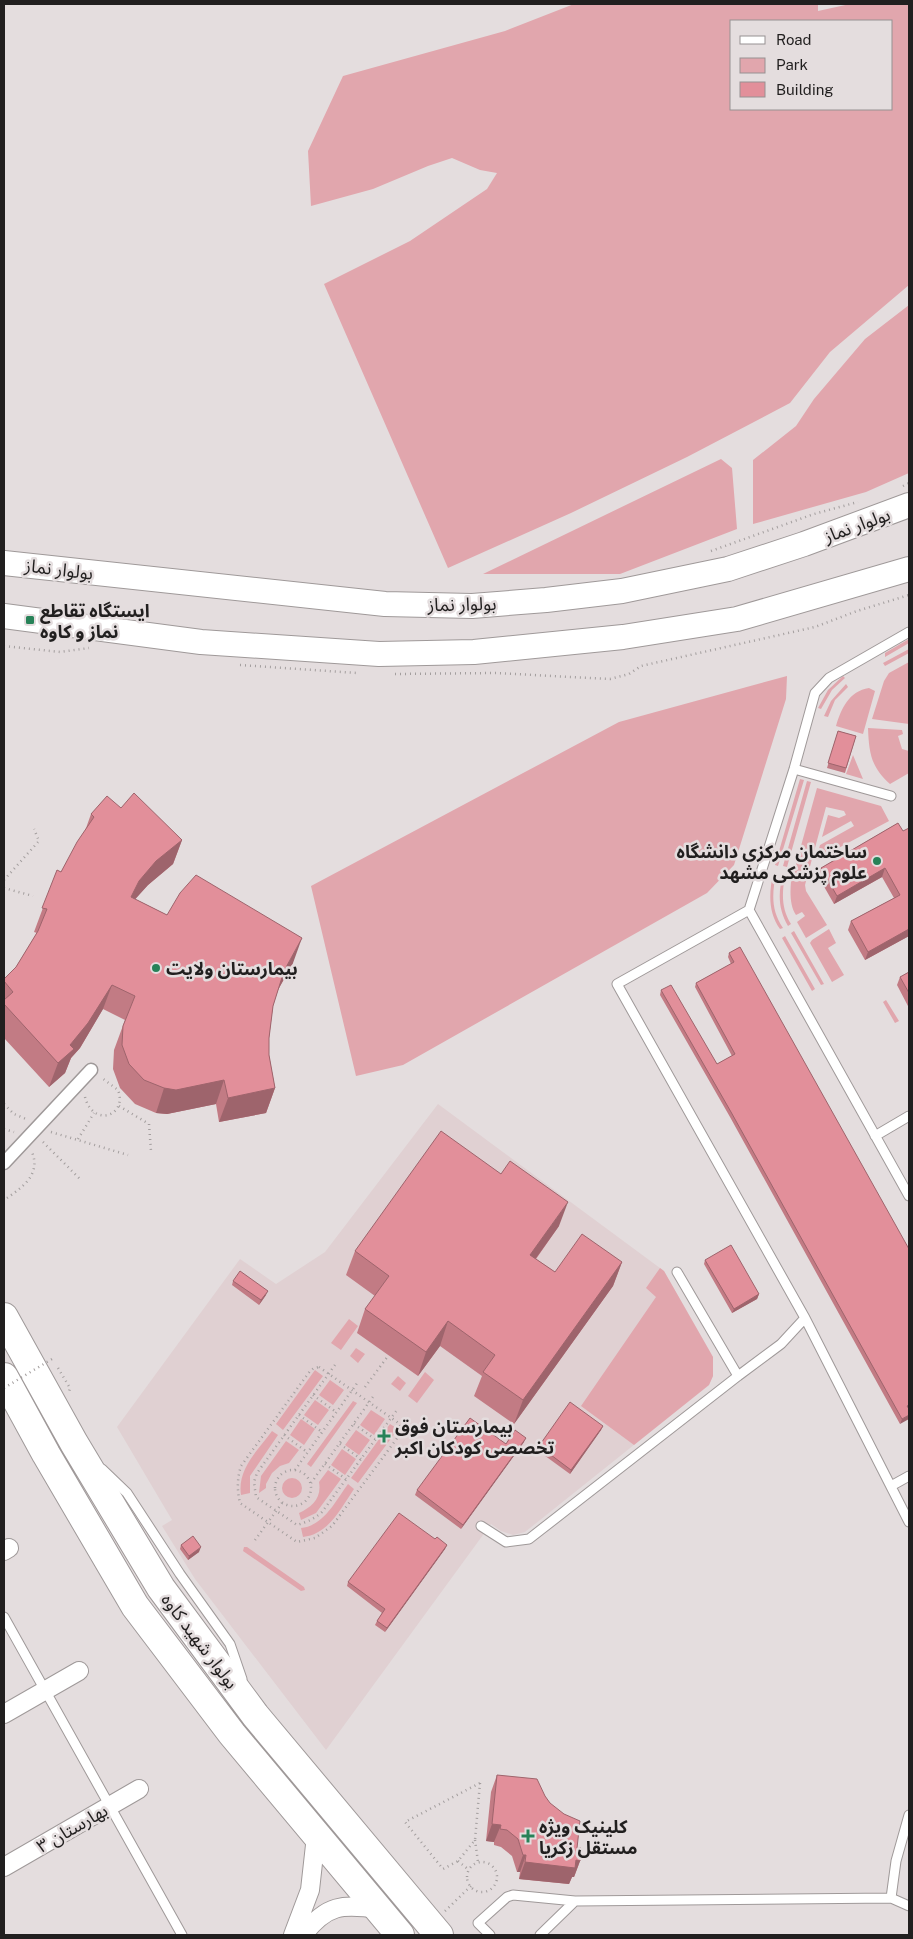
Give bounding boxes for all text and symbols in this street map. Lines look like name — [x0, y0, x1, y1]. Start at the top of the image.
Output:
legend — [730, 20, 893, 110]
text: Road — [776, 31, 812, 48]
text: Park — [776, 56, 808, 73]
text: Building — [776, 81, 834, 98]
street label: بولوار نماز — [820, 503, 893, 548]
street label: بولوار نماز — [22, 554, 94, 585]
street label: بولوار نماز — [426, 593, 497, 616]
place label: ایستگاه تقاطع نماز و کاوه — [40, 600, 150, 643]
marker: ایستگاه تقاطع نماز و کاوه — [24, 614, 36, 626]
place label: ساختمان مرکزی دانشگاه علوم پزشکی مشهد — [677, 841, 867, 886]
marker: ساختمان مرکزی دانشگاه علوم پزشکی مشهد — [871, 855, 883, 867]
place label: بیمارستان ولایت — [166, 958, 298, 980]
marker: بیمارستان ولایت — [150, 962, 162, 974]
place label: بیمارستان فوق تخصصی کودکان اکبر — [394, 1416, 555, 1459]
marker: بیمارستان فوق تخصصی کودکان اکبر — [377, 1429, 391, 1443]
street label: بولوار شهید کاوه — [157, 1589, 243, 1693]
street label: بهارستان ۳ — [33, 1799, 112, 1858]
place label: کلینیک ویژه مستقل زکریا — [539, 1816, 638, 1859]
marker: کلینیک ویژه مستقل زکریا — [521, 1829, 535, 1843]

